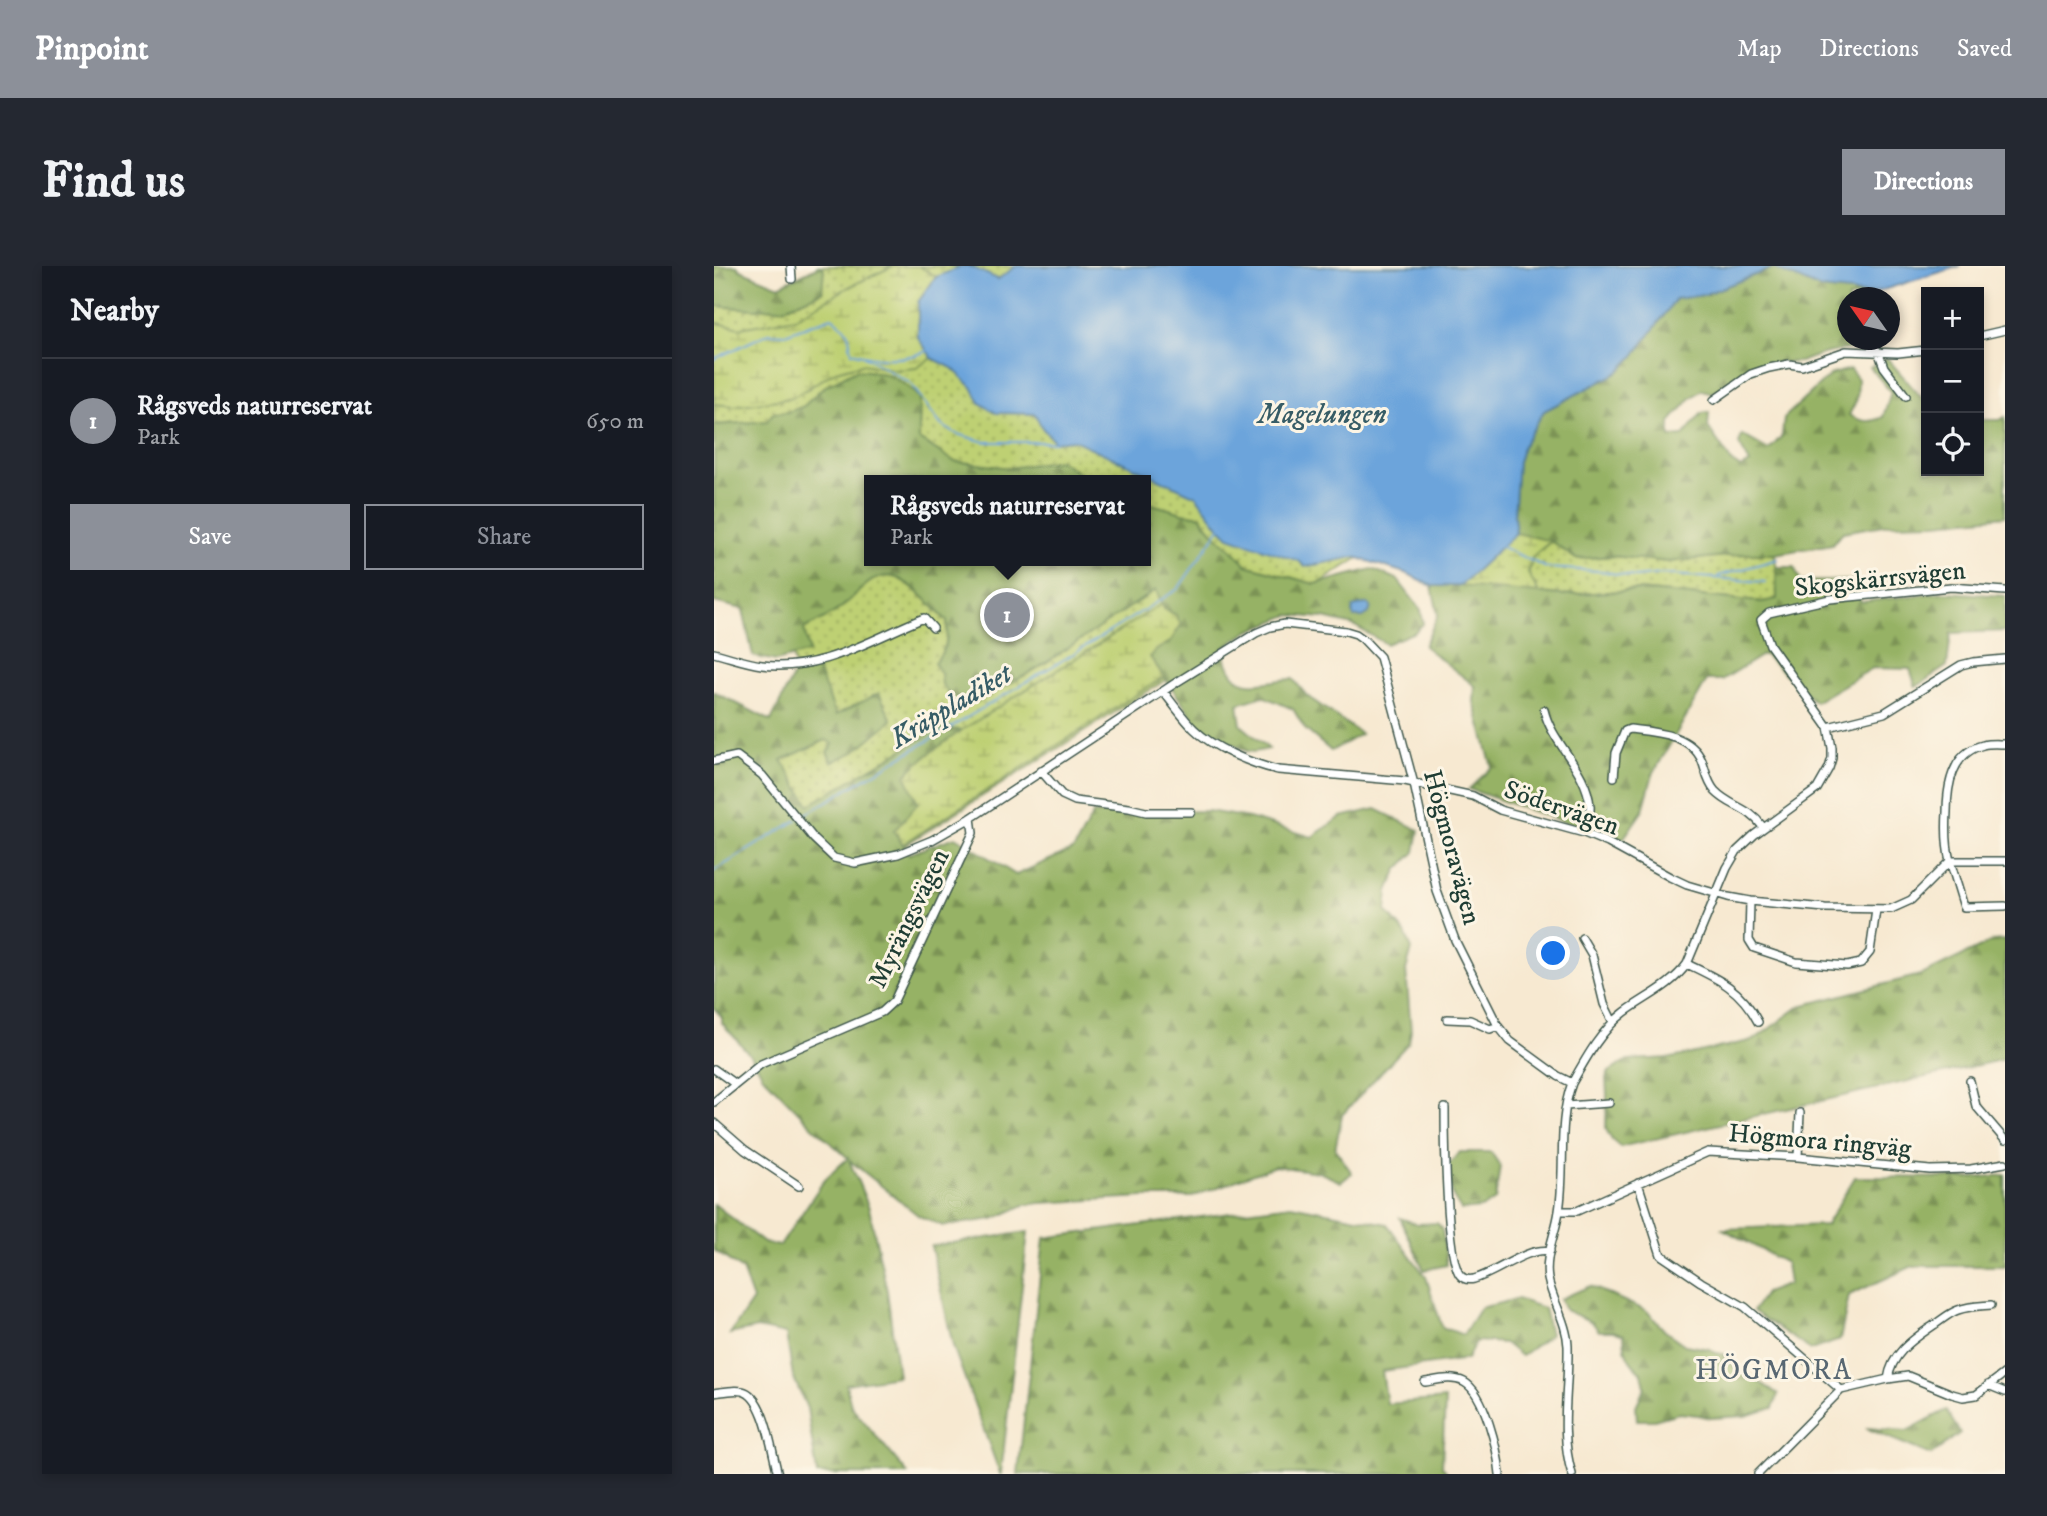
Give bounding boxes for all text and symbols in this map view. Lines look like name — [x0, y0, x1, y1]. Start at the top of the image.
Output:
text: Pinpoint — [35, 29, 149, 70]
text: Map — [1737, 34, 1782, 64]
text: Directions — [1820, 34, 1919, 64]
text: Saved — [1957, 34, 2012, 64]
button: Directions — [1842, 149, 2005, 215]
text: Find us — [42, 151, 185, 213]
north arrow — [1837, 287, 1900, 350]
map controls — [1921, 287, 1984, 476]
button: + — [1921, 287, 1984, 350]
text: Nearby — [70, 293, 159, 330]
button: − — [1921, 350, 1984, 413]
text: Rågsveds naturreservat — [137, 390, 372, 423]
water label: Magelungen — [1256, 397, 1386, 432]
text: 1 — [89, 407, 97, 436]
text: 650 m — [586, 407, 644, 436]
button: locate — [1921, 413, 1984, 476]
text: Park — [137, 423, 180, 452]
popup — [864, 475, 1151, 566]
text: Rågsveds naturreservat — [890, 490, 1125, 523]
button: Save — [70, 504, 350, 570]
button: Share — [364, 504, 644, 570]
text: Park — [890, 523, 933, 552]
street label: Skogskärrsvägen — [1793, 554, 1968, 605]
pin: 1 — [984, 589, 1030, 641]
water label: Kräppladiket — [883, 655, 1020, 757]
street label: Högmoravägen — [1415, 766, 1488, 929]
street label: Södervägen — [1500, 773, 1624, 844]
street label: Myrängsvägen — [861, 843, 957, 994]
your location — [1536, 936, 1570, 970]
street label: Högmora ringväg — [1727, 1117, 1913, 1166]
district label: HÖGMORA — [1695, 1353, 1853, 1388]

